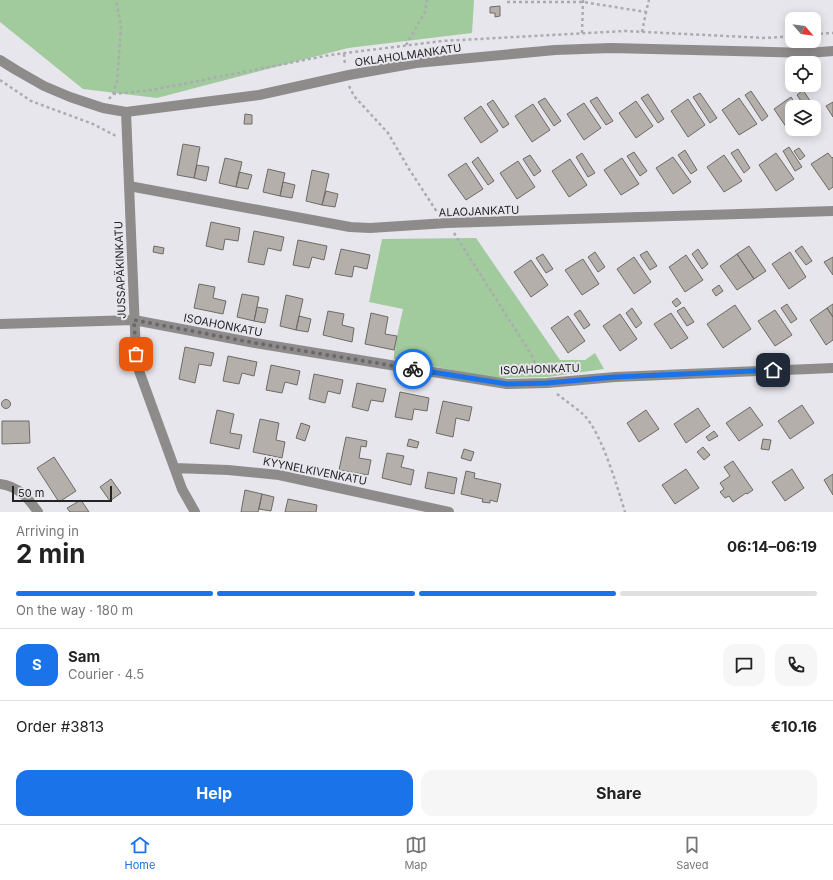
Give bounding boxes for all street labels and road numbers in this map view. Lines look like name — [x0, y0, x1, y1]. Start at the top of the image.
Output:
street label: OKLAHOLMANKATU — [354, 41, 462, 69]
street label: ALAOJANKATU — [438, 203, 520, 219]
street label: JUSSAPÄKINKATU — [111, 221, 129, 319]
street label: ISOAHONKATU — [182, 311, 264, 339]
street label: ISOAHONKATU — [500, 361, 580, 377]
street label: KYYNELKIVENKATU — [262, 454, 368, 488]

